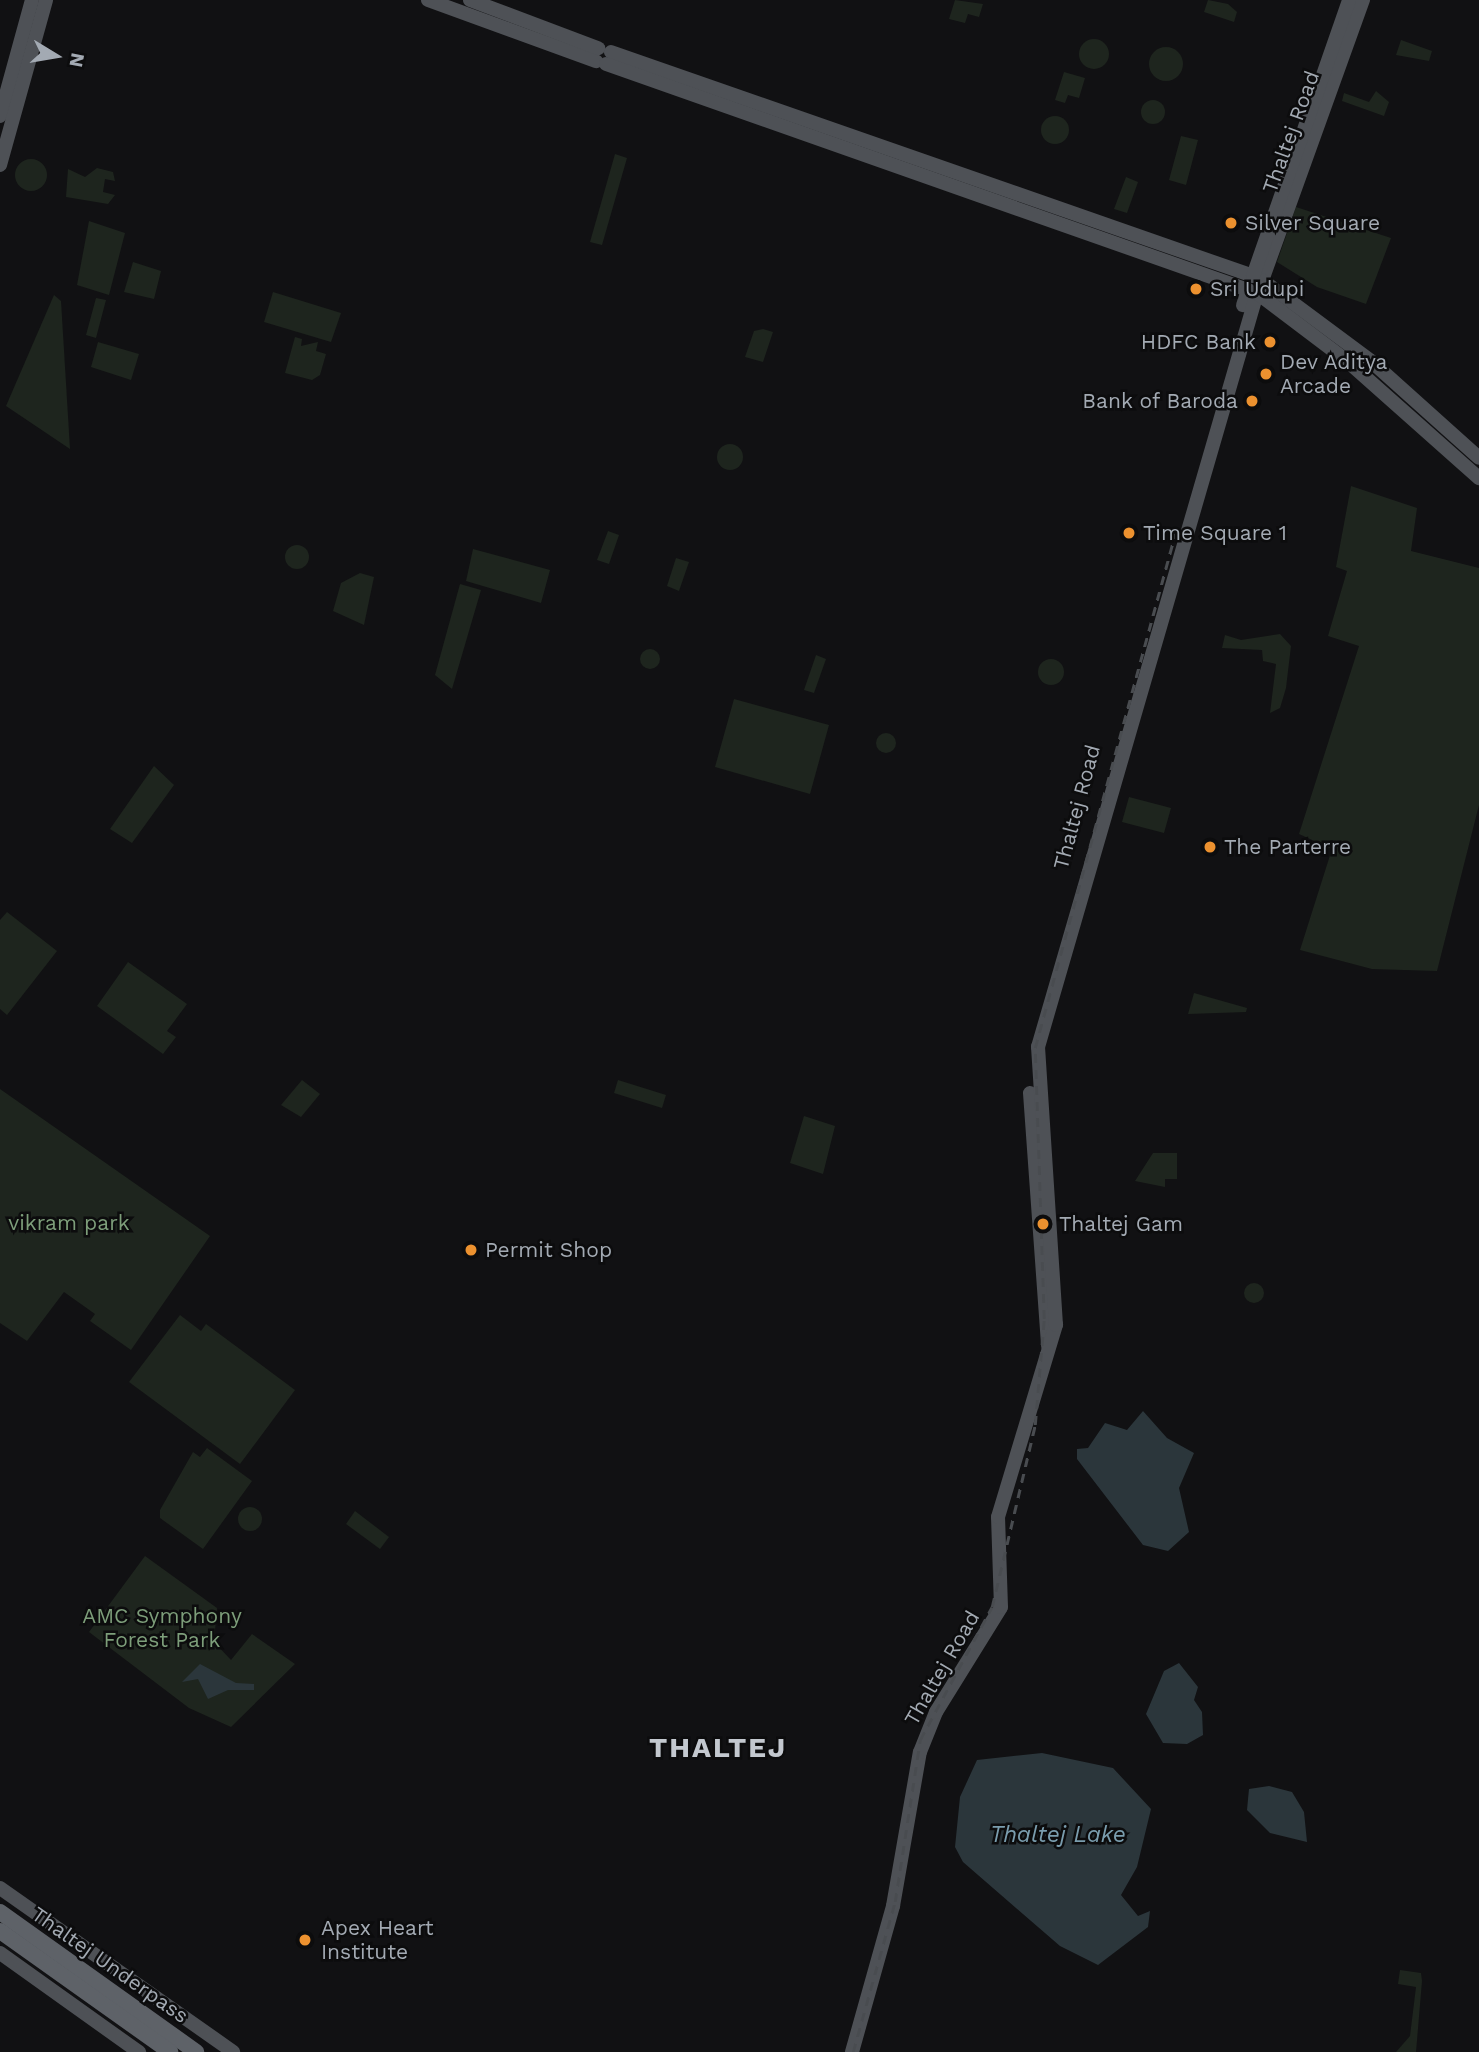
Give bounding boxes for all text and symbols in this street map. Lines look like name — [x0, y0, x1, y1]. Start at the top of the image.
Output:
north arrow — [21, 21, 91, 91]
text: N — [64, 51, 90, 69]
street label: Thaltej Road — [1257, 68, 1325, 196]
place label: Silver Square — [1245, 210, 1381, 236]
marker: Silver Square — [1223, 215, 1239, 231]
place label: Sri Udupi — [1210, 276, 1304, 302]
marker: Sri Udupi — [1188, 281, 1204, 297]
place label: HDFC Bank — [1141, 329, 1256, 355]
marker: HDFC Bank — [1262, 334, 1278, 350]
place label: Dev Aditya Arcade — [1280, 349, 1389, 399]
marker: Dev Aditya Arcade — [1258, 366, 1274, 382]
place label: Bank of Baroda — [1081, 388, 1238, 414]
marker: Bank of Baroda — [1244, 393, 1260, 409]
place label: Time Square 1 — [1143, 520, 1287, 546]
marker: Time Square 1 — [1121, 525, 1137, 541]
street label: Thaltej Road — [1048, 742, 1106, 872]
place label: The Parterre — [1224, 834, 1351, 860]
marker: The Parterre — [1202, 839, 1218, 855]
park label: vikram park — [8, 1210, 130, 1236]
place label: Thaltej Gam — [1059, 1211, 1183, 1237]
marker: Thaltej Gam — [1033, 1214, 1053, 1234]
place label: Permit Shop — [485, 1237, 612, 1263]
marker: Permit Shop — [463, 1242, 479, 1258]
park label: AMC Symphony Forest Park — [82, 1603, 242, 1653]
street label: Thaltej Road — [899, 1606, 985, 1730]
district label: THALTEJ — [650, 1731, 786, 1765]
water label: Thaltej Lake — [990, 1821, 1126, 1849]
street label: Thaltej Underpass — [27, 1901, 193, 2029]
place label: Apex Heart Institute — [321, 1915, 434, 1965]
marker: Apex Heart Institute — [295, 1930, 315, 1950]

